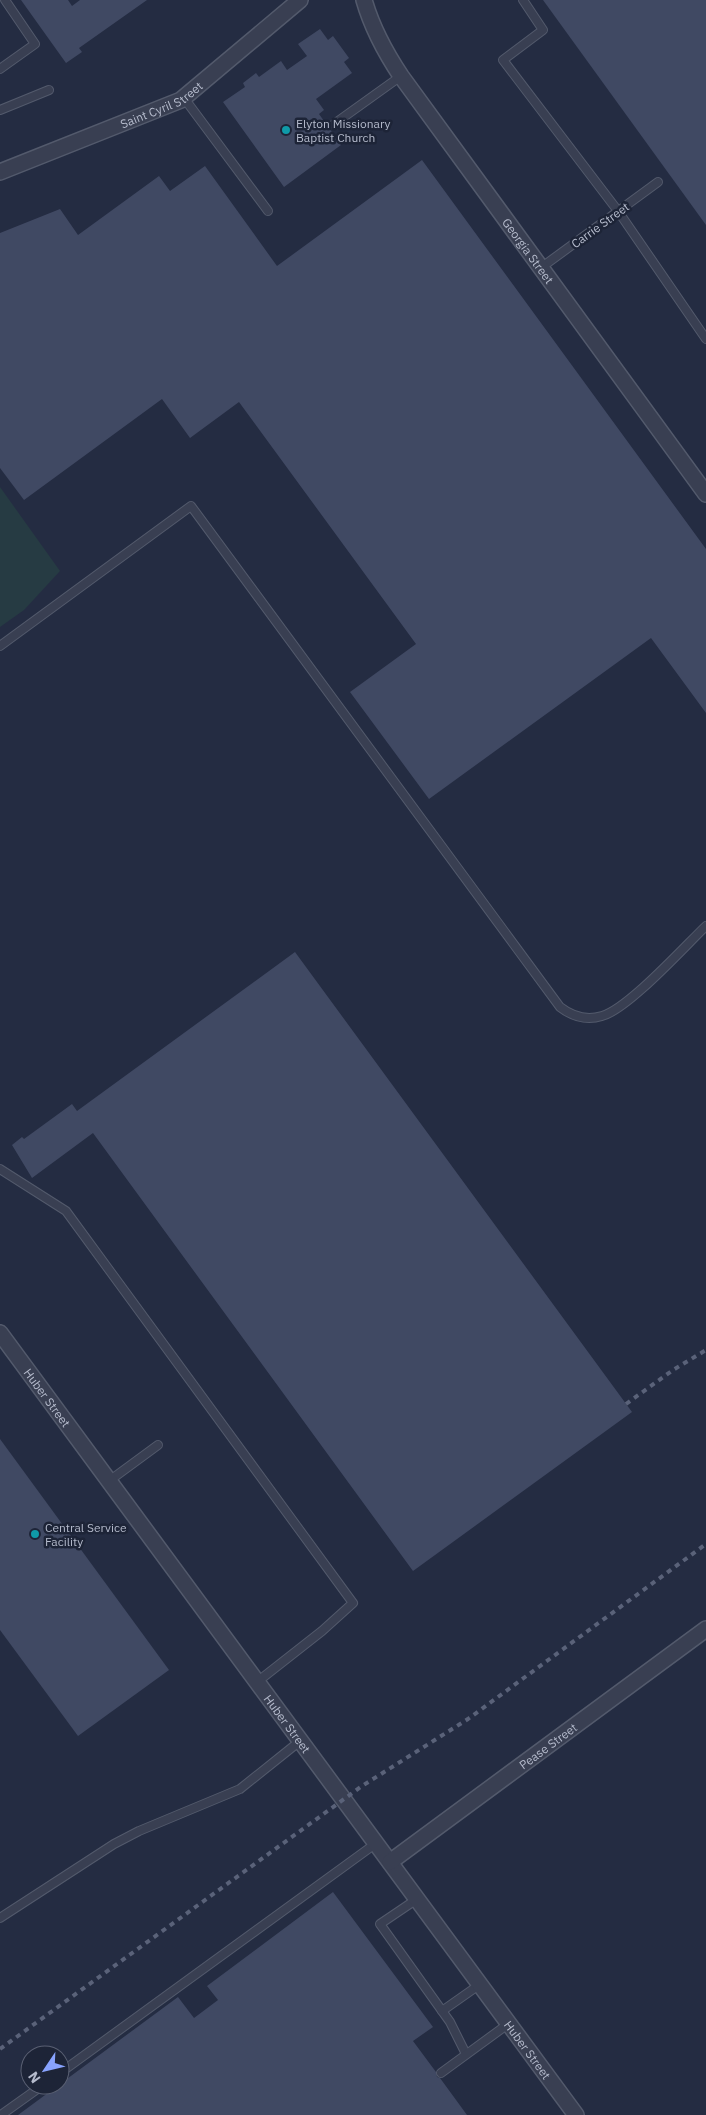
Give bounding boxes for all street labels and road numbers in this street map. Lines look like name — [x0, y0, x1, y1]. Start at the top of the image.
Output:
street label: Saint Cyril Street — [118, 78, 205, 131]
street label: Carrie Street — [568, 199, 632, 251]
street label: Georgia Street — [500, 215, 557, 286]
street label: Huber Street — [21, 1365, 74, 1430]
street label: Huber Street — [261, 1691, 314, 1756]
street label: Pease Street — [516, 1719, 580, 1772]
street label: Huber Street — [501, 2017, 554, 2082]

